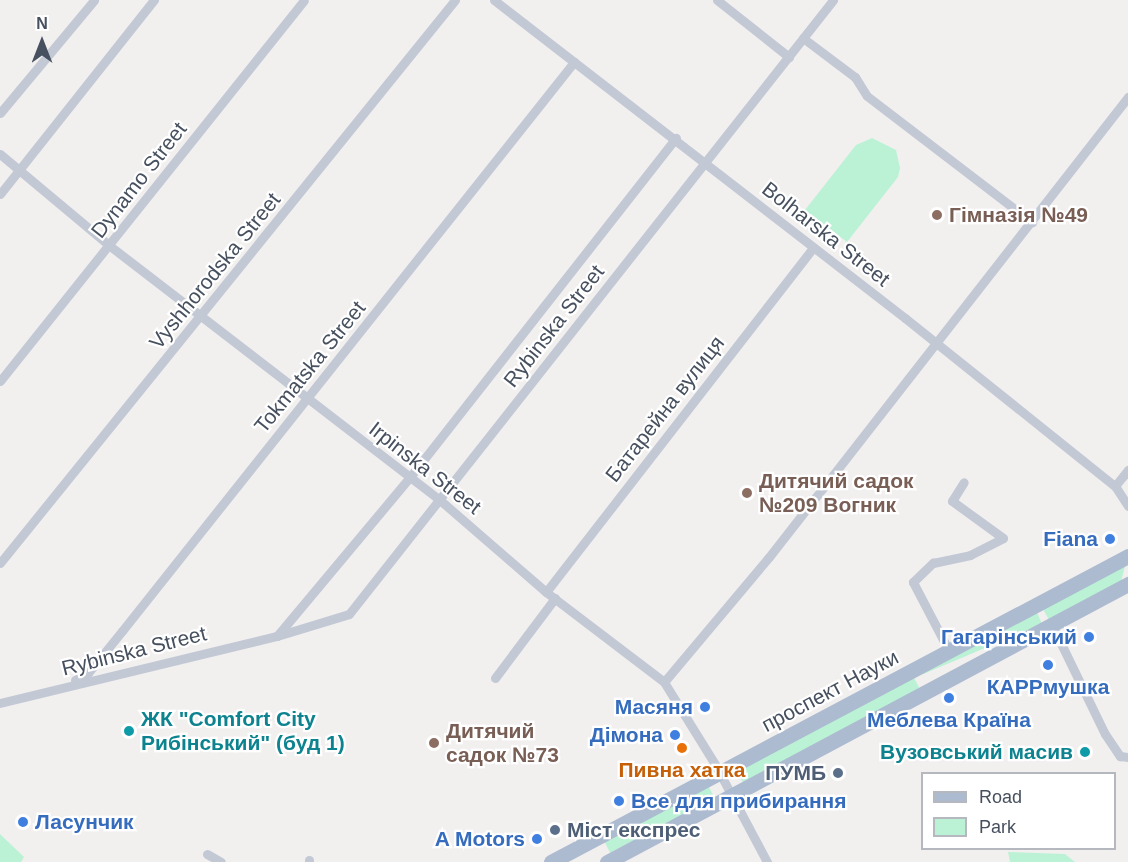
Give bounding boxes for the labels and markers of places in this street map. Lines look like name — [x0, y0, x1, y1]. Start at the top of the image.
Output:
place label: Гімназія №49 — [949, 202, 1088, 228]
marker: Гімназія №49 — [930, 208, 944, 222]
place label: Дитячий садок №209 Вогник — [759, 468, 914, 518]
marker: Дитячий садок №209 Вогник — [740, 486, 754, 500]
place label: Fiana — [1043, 526, 1098, 552]
marker: Fiana — [1103, 532, 1117, 546]
place label: Гагарінський — [941, 624, 1077, 650]
marker: Гагарінський — [1082, 630, 1096, 644]
marker: КАРРмушка — [1041, 658, 1055, 672]
place label: КАРРмушка — [987, 674, 1109, 700]
marker: Меблева Країна — [942, 691, 956, 705]
place label: Масяня — [615, 694, 693, 720]
marker: Масяня — [698, 700, 712, 714]
place label: ЖК "Comfort City Рибінський" (буд 1) — [141, 706, 345, 756]
place label: Меблева Країна — [867, 707, 1031, 733]
place label: Дитячий садок №73 — [446, 718, 559, 768]
place label: Дімона — [590, 722, 663, 748]
marker: ЖК "Comfort City Рибінський" (буд 1) — [122, 724, 136, 738]
marker: Дімона — [668, 728, 682, 742]
marker: Дитячий садок №73 — [427, 736, 441, 750]
place label: Вузовський масив — [880, 739, 1073, 765]
marker: Пивна хатка — [675, 741, 689, 755]
marker: Вузовський масив — [1078, 745, 1092, 759]
place label: Пивна хатка — [619, 757, 745, 783]
place label: ПУМБ — [765, 760, 826, 786]
marker: ПУМБ — [831, 766, 845, 780]
place label: Все для прибирання — [631, 788, 847, 814]
marker: Все для прибирання — [612, 794, 626, 808]
place label: Ласунчик — [35, 809, 134, 835]
marker: Ласунчик — [16, 815, 30, 829]
place label: Міст експрес — [567, 817, 700, 843]
marker: Міст експрес — [548, 823, 562, 837]
place label: A Motors — [434, 826, 525, 852]
marker: A Motors — [530, 832, 544, 846]

